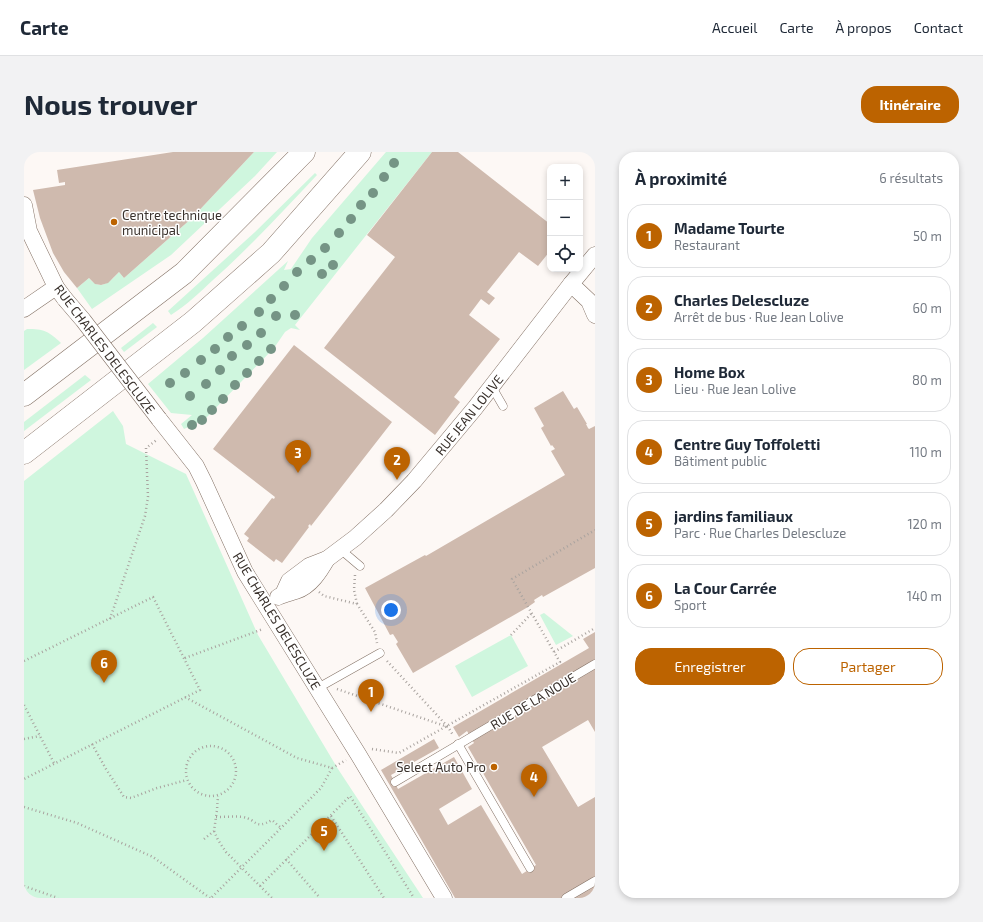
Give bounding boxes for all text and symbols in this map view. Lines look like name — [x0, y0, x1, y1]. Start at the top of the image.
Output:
text: Carte — [20, 16, 69, 39]
text: Accueil — [712, 19, 757, 36]
text: Carte — [779, 19, 814, 36]
text: À propos — [836, 19, 892, 36]
text: Contact — [914, 19, 963, 36]
button: Itinéraire — [861, 86, 959, 123]
text: Nous trouver — [24, 87, 197, 121]
map controls — [547, 164, 583, 272]
button: + — [547, 164, 583, 200]
text: À proximité — [635, 168, 727, 188]
text: 6 résultats — [879, 170, 943, 186]
button: − — [547, 200, 583, 236]
place label: Centre technique municipal — [122, 207, 222, 238]
marker: Centre technique municipal — [109, 217, 119, 227]
text: Madame Tourte — [674, 219, 785, 237]
text: 1 — [646, 228, 652, 244]
text: 50 m — [913, 228, 942, 244]
button: locate — [547, 236, 583, 272]
text: Restaurant — [674, 237, 740, 253]
street label: RUE CHARLES DELESCLUZE — [51, 281, 159, 417]
text: Charles Delescluze — [674, 291, 809, 309]
text: 2 — [645, 300, 653, 316]
text: 60 m — [912, 300, 942, 316]
text: Arrêt de bus · Rue Jean Lolive — [674, 309, 844, 325]
text: Home Box — [674, 363, 745, 381]
street label: RUE JEAN LOLIVE — [432, 372, 506, 458]
text: 3 — [645, 372, 653, 388]
text: 80 m — [912, 372, 942, 388]
text: Lieu · Rue Jean Lolive — [674, 381, 796, 397]
text: Centre Guy Toffoletti — [674, 435, 820, 453]
pin: 3 — [285, 440, 311, 473]
text: 4 — [645, 444, 653, 460]
text: 110 m — [910, 444, 942, 460]
pin: 2 — [384, 447, 410, 480]
text: Bâtiment public — [674, 453, 767, 469]
text: jardins familiaux — [674, 507, 793, 525]
text: 5 — [645, 516, 653, 532]
text: 120 m — [907, 516, 942, 532]
text: Parc · Rue Charles Delescluze — [674, 525, 846, 541]
street label: RUE CHARLES DELESCLUZE — [230, 549, 324, 693]
text: La Cour Carrée — [674, 579, 777, 597]
text: 6 — [645, 588, 653, 604]
text: 140 m — [907, 588, 942, 604]
text: Sport — [674, 597, 706, 613]
your location — [381, 600, 401, 620]
button: Enregistrer — [635, 648, 785, 685]
button: Partager — [793, 648, 943, 685]
pin: 6 — [91, 650, 117, 683]
street label: RUE DE LA NOUE — [487, 669, 579, 733]
pin: 1 — [358, 679, 384, 712]
place label: Select Auto Pro — [396, 759, 486, 775]
marker: Select Auto Pro — [489, 762, 499, 772]
pin: 4 — [521, 764, 547, 797]
pin: 5 — [311, 818, 337, 851]

